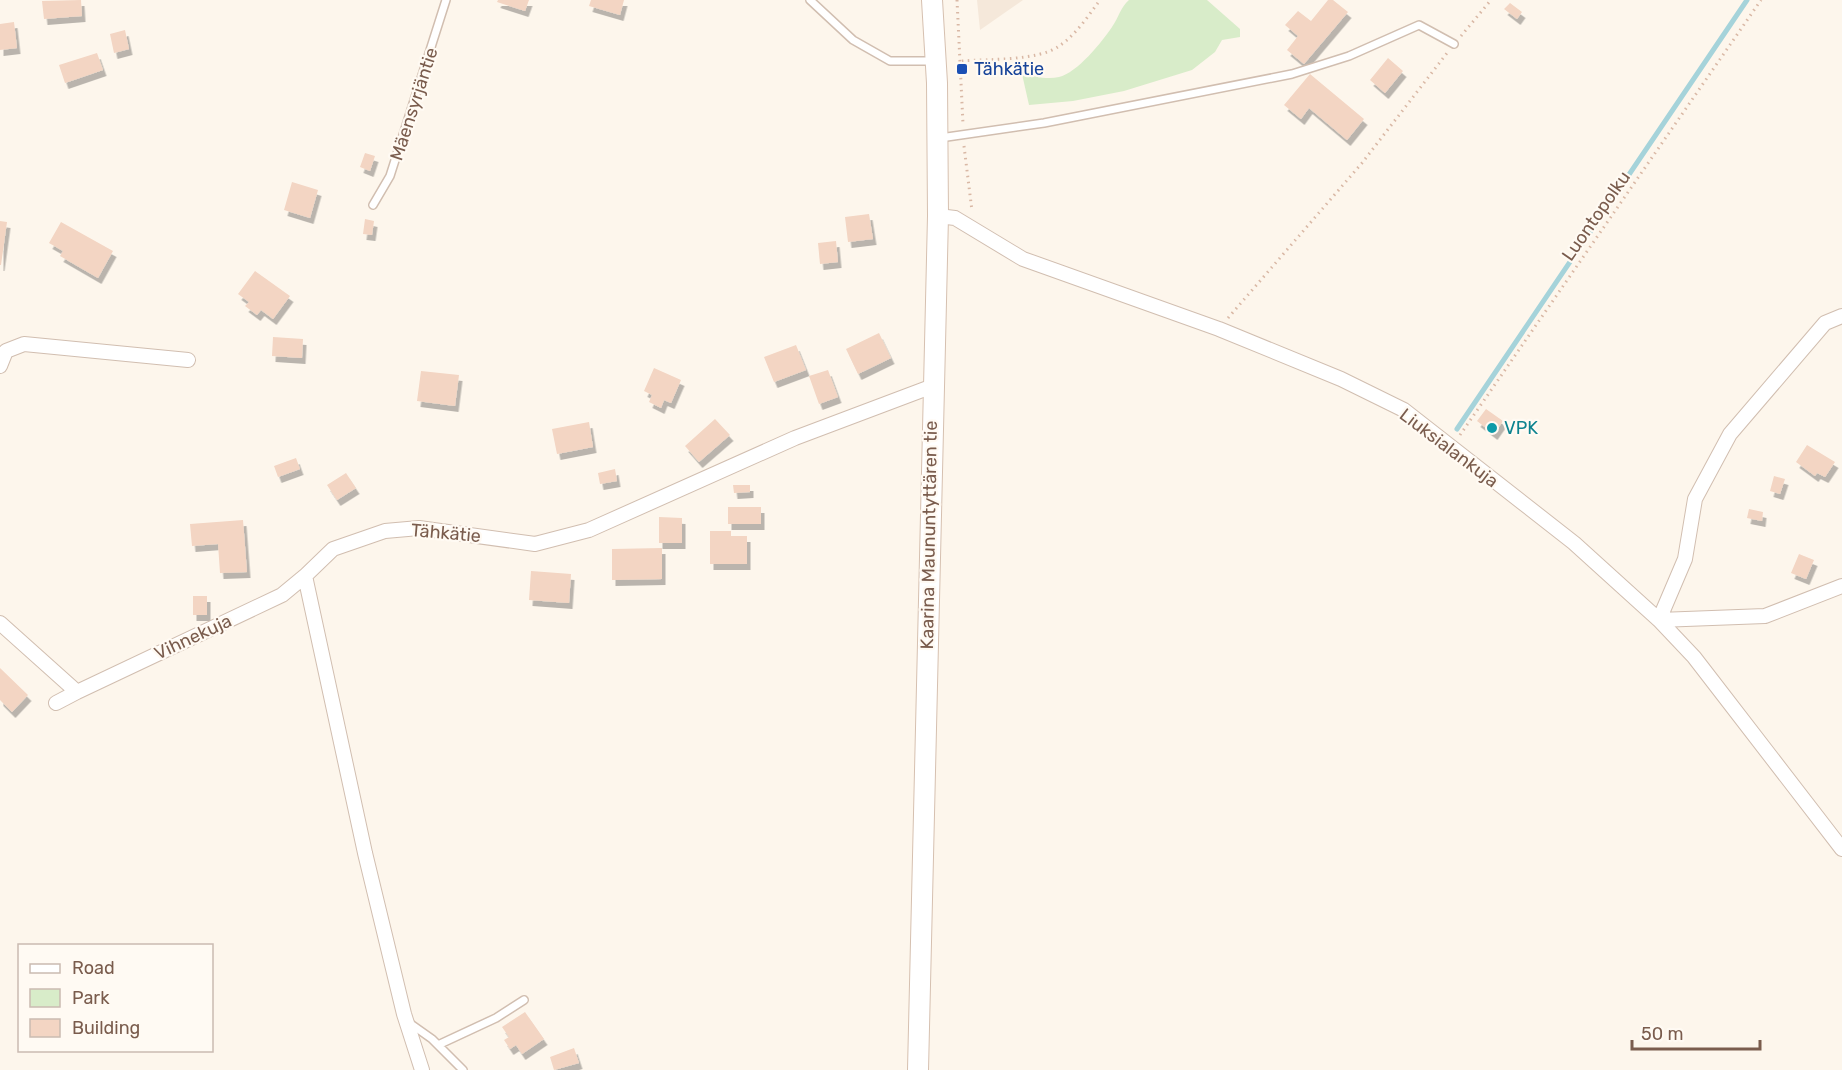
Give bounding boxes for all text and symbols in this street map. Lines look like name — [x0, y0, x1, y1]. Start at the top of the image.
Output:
street label: Mäensyrjäntie — [385, 45, 443, 163]
place label: Tähkätie — [974, 58, 1044, 80]
marker: Tähkätie — [955, 62, 969, 76]
street label: Luontopolku — [1557, 167, 1635, 265]
street label: Liuksialankuja — [1395, 404, 1503, 492]
place label: VPK — [1504, 417, 1538, 439]
street label: Kaarina Maununtyttären tie — [916, 420, 942, 650]
marker: VPK — [1485, 421, 1499, 435]
street label: Tähkätie — [410, 519, 482, 547]
street label: Vihnekuja — [151, 610, 235, 664]
legend — [18, 944, 213, 1052]
text: Road — [72, 957, 115, 979]
text: Park — [72, 987, 110, 1009]
scale bar — [1632, 1013, 1760, 1051]
text: Building — [72, 1017, 140, 1039]
text: 50 m — [1641, 1023, 1684, 1045]

